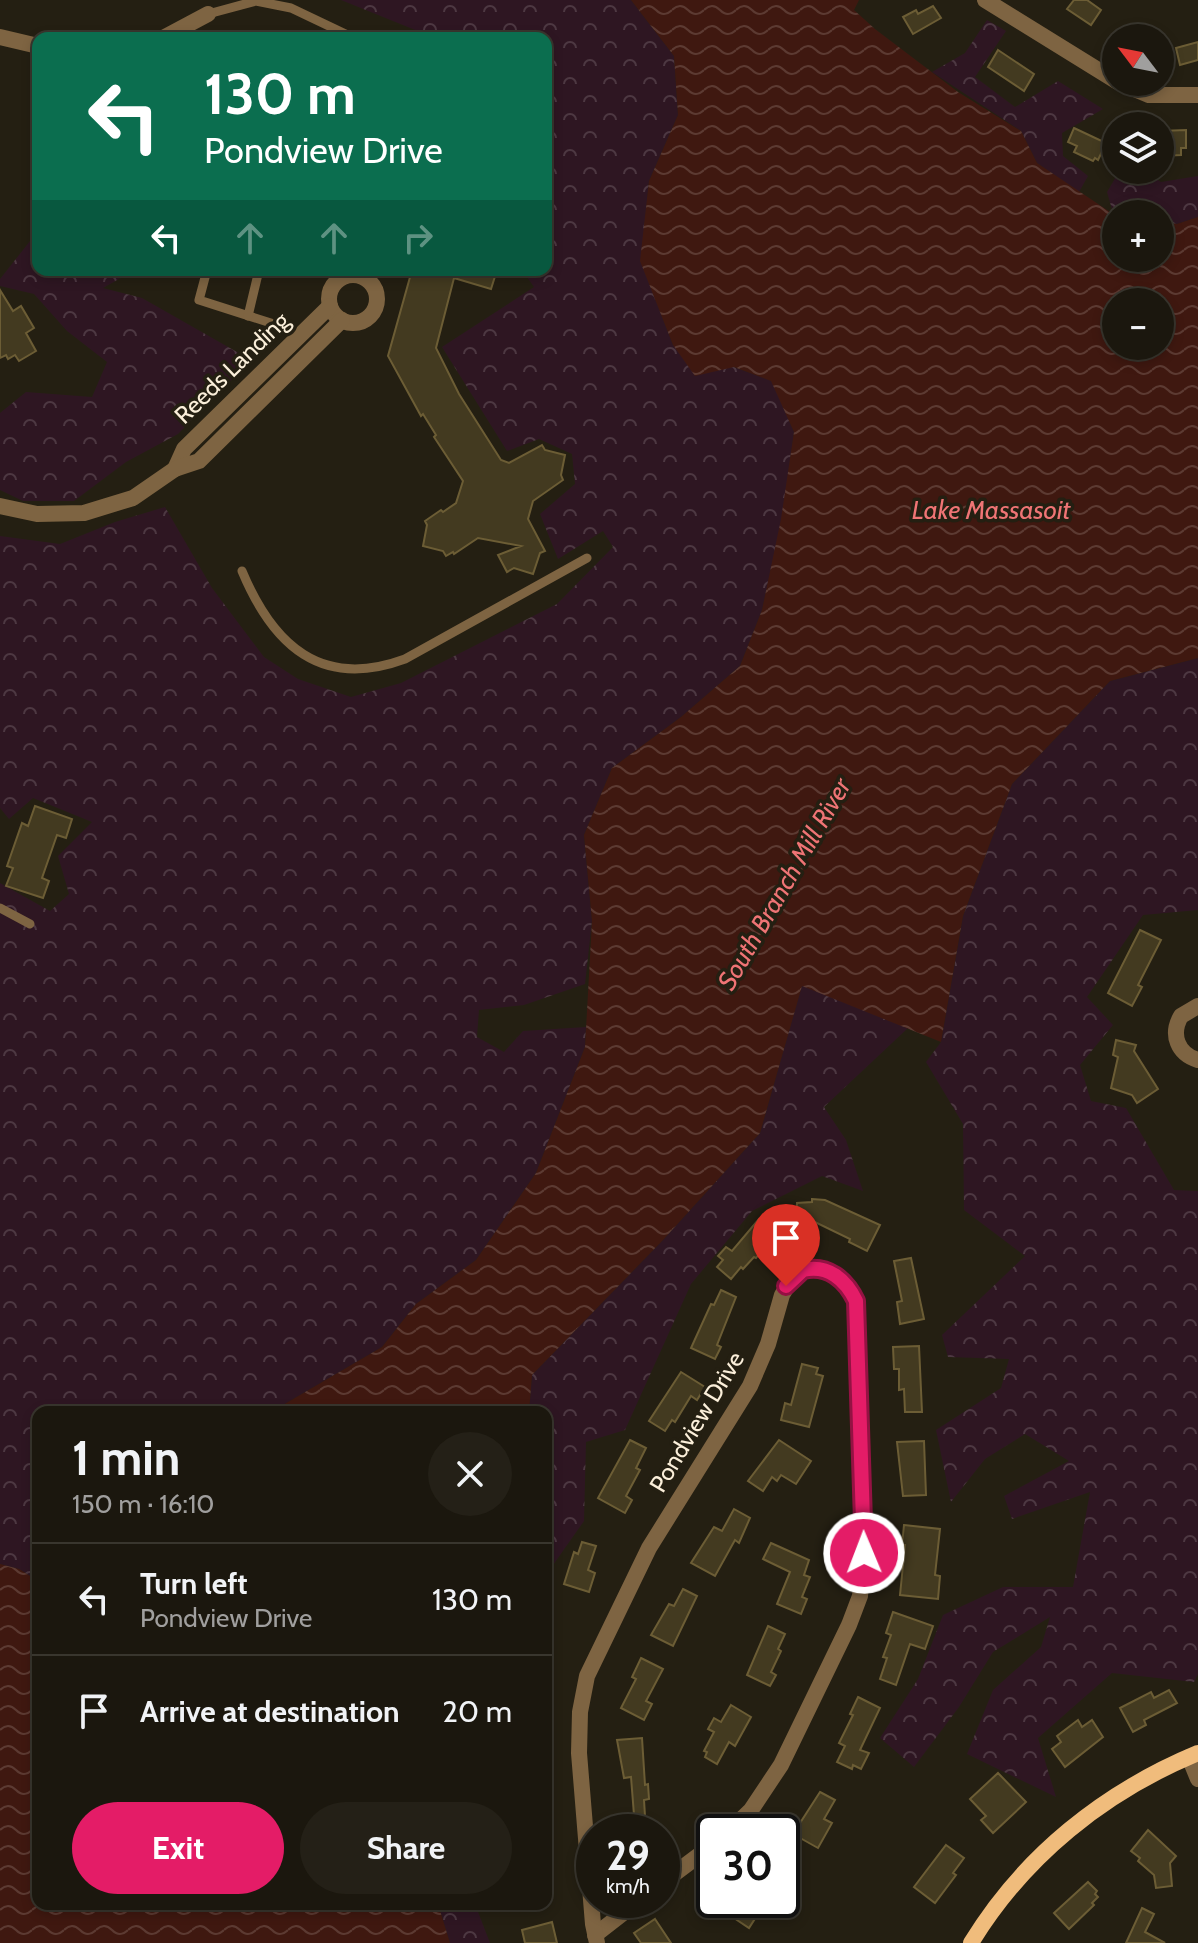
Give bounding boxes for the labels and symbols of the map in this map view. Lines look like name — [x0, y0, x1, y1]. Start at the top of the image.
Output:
north arrow — [1102, 24, 1174, 96]
street label: Reeds Landing — [168, 305, 296, 429]
water label: Lake Massasoit — [912, 494, 1071, 526]
water label: South Branch Mill River — [710, 772, 858, 996]
pin — [752, 1204, 820, 1286]
street label: Pondview Drive — [643, 1346, 750, 1497]
position arrow — [822, 1511, 906, 1595]
speed limit sign: 30 — [696, 1814, 800, 1918]

